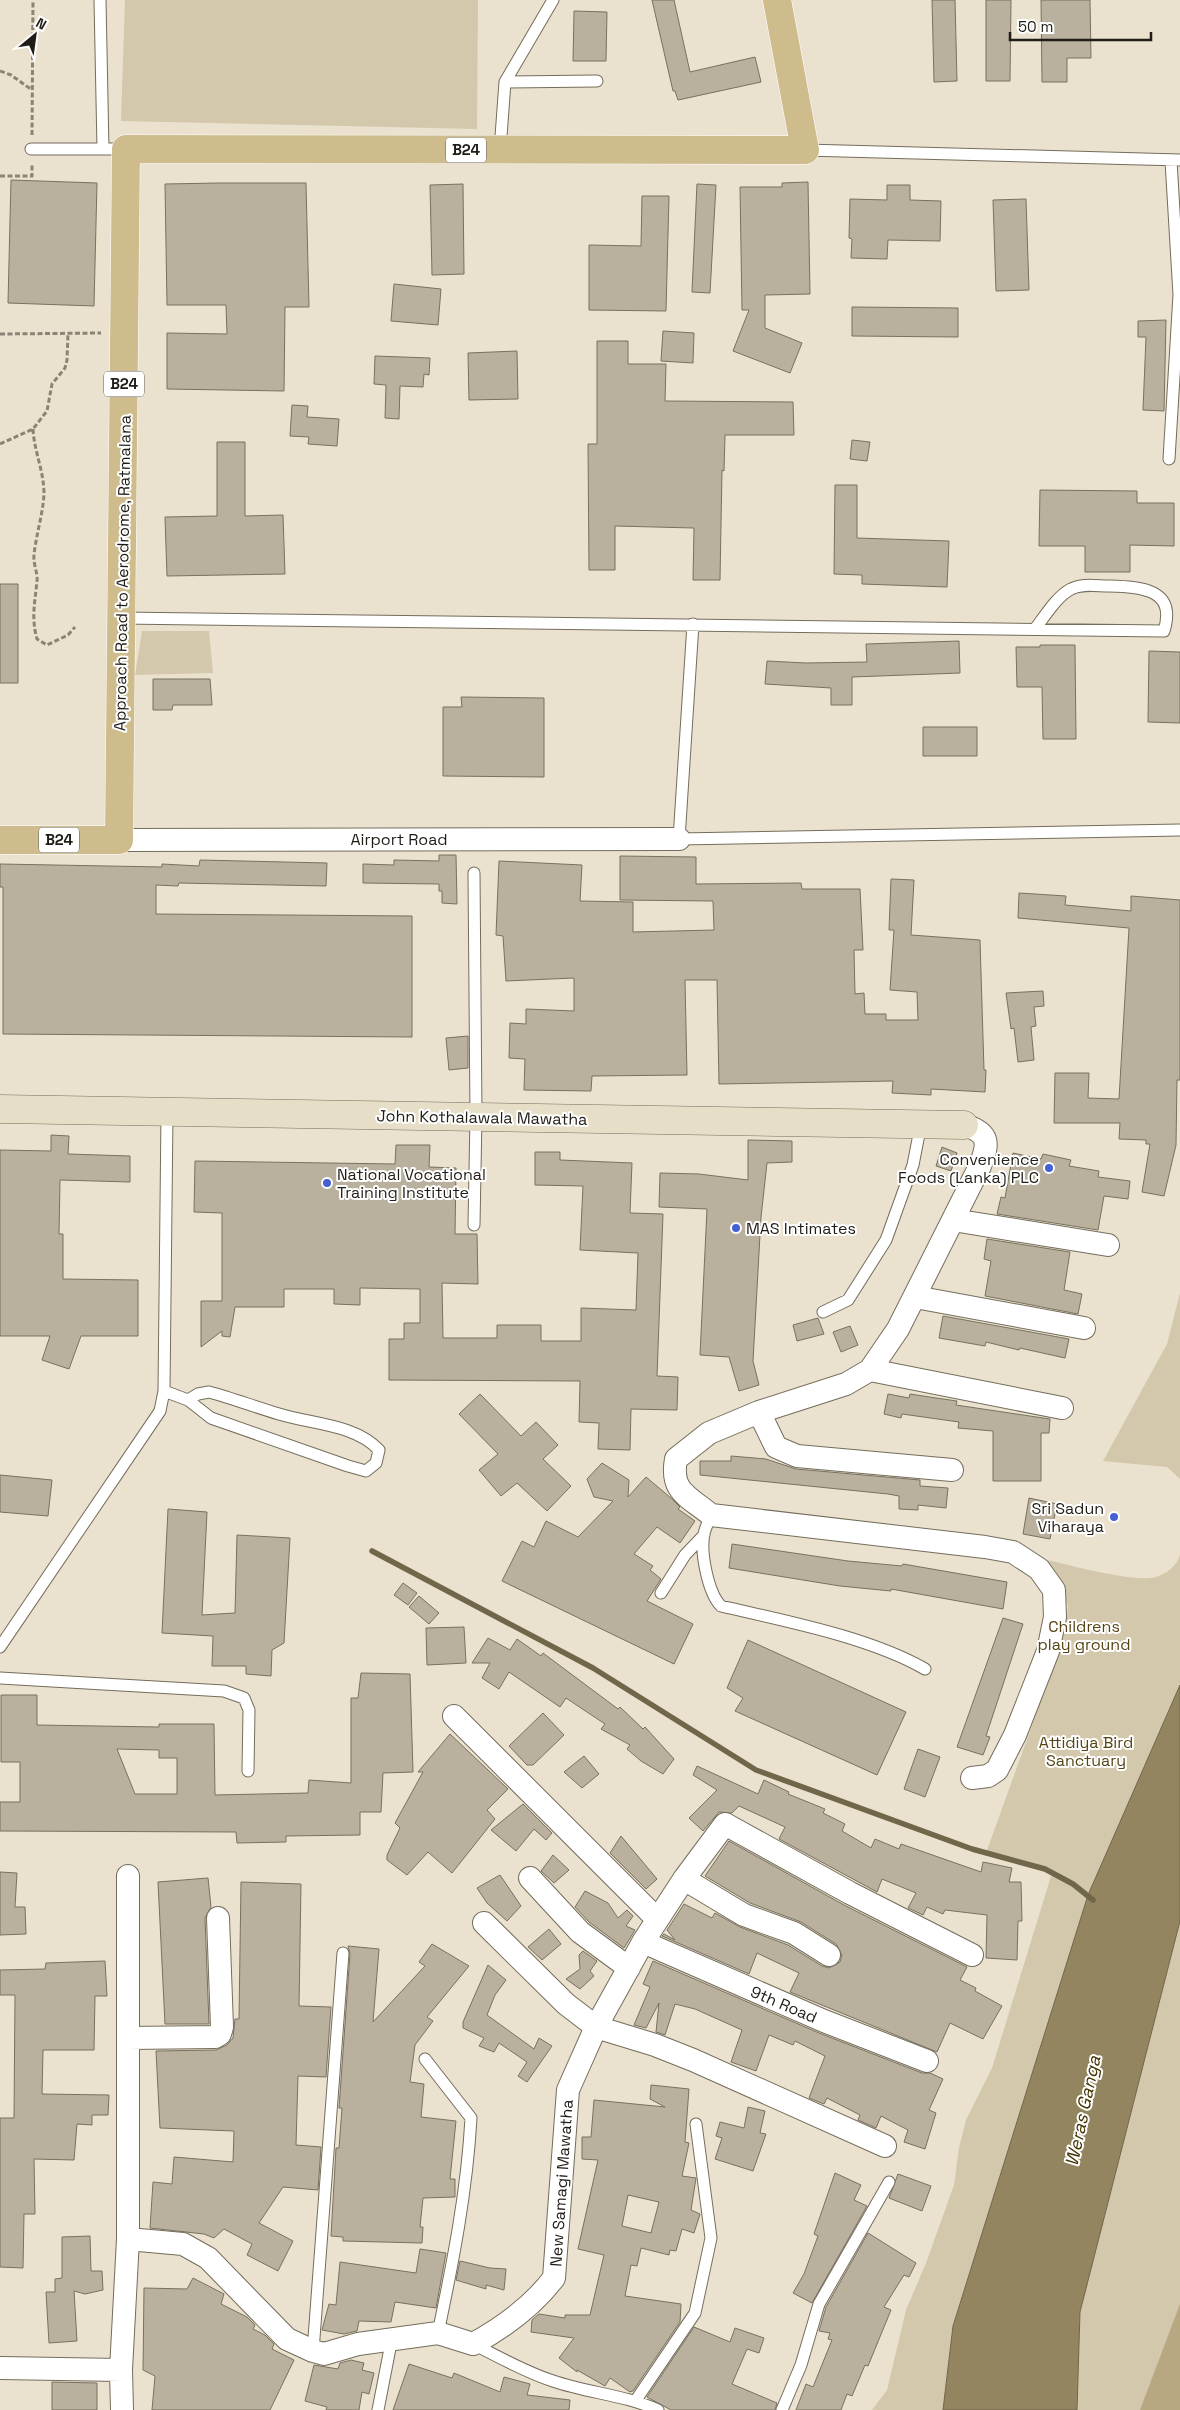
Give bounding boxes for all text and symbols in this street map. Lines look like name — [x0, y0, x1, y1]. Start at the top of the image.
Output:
north arrow — [10, 10, 60, 60]
scale bar — [1010, 10, 1151, 42]
text: N — [33, 13, 50, 34]
text: 50 m — [1018, 17, 1053, 36]
road number: B24 — [446, 138, 486, 162]
road number: B24 — [104, 372, 144, 396]
street label: Approach Road to Aerodrome, Ratmalana — [109, 415, 136, 731]
road number: B24 — [39, 828, 79, 852]
street label: Airport Road — [351, 829, 448, 850]
street label: John Kothalawala Mawatha — [376, 1105, 588, 1130]
place label: Convenience Foods (Lanka) PLC — [898, 1149, 1039, 1188]
marker: Convenience Foods (Lanka) PLC — [1043, 1162, 1055, 1174]
place label: National Vocational Training Institute — [337, 1164, 486, 1203]
marker: National Vocational Training Institute — [321, 1177, 333, 1189]
place label: MAS Intimates — [746, 1218, 856, 1239]
marker: MAS Intimates — [730, 1222, 742, 1234]
place label: Sri Sadun Viharaya — [1031, 1498, 1104, 1537]
marker: Sri Sadun Viharaya — [1108, 1511, 1120, 1523]
park label: Childrens play ground — [1038, 1616, 1130, 1655]
park label: Attidiya Bird Sanctuary — [1039, 1732, 1133, 1771]
street label: 9th Road — [747, 1981, 820, 2028]
water label: Weras Ganga — [1060, 2053, 1106, 2168]
street label: New Samagi Mawatha — [545, 2099, 578, 2267]

